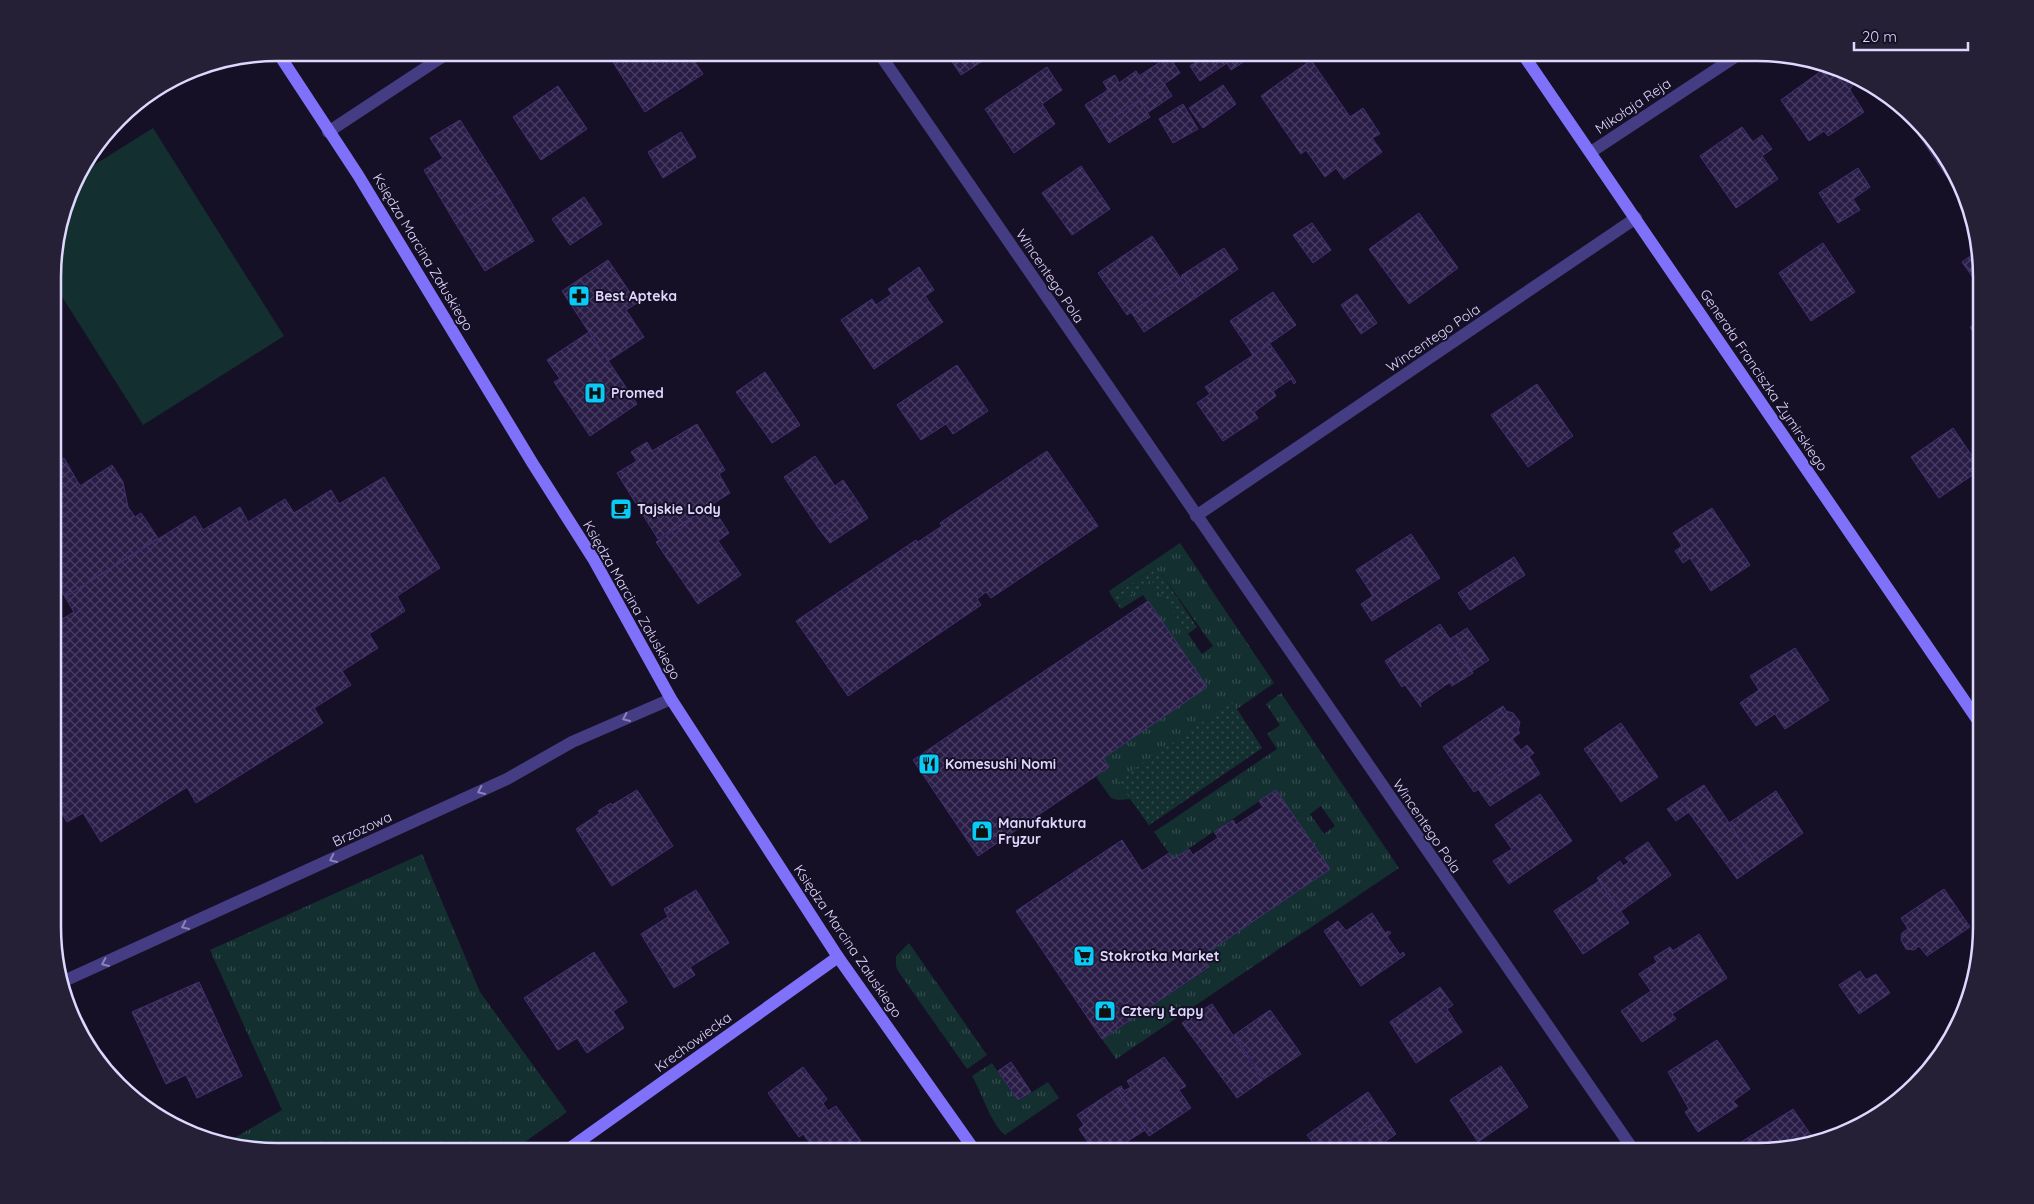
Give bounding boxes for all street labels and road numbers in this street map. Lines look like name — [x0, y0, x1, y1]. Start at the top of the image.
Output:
street label: Mikołaja Reja — [1592, 74, 1674, 138]
street label: Księdza Marcina Załuskiego — [369, 170, 477, 334]
street label: Wincentego Pola — [1012, 226, 1088, 326]
street label: Generała Franciszka Żymirskiego — [1696, 286, 1832, 474]
street label: Wincentego Pola — [1383, 300, 1483, 376]
street label: Księdza Marcina Załuskiego — [579, 517, 685, 683]
street label: Wincentego Pola — [1389, 776, 1465, 876]
street label: Brzozowa — [329, 807, 395, 851]
street label: Księdza Marcina Załuskiego — [790, 861, 906, 1021]
street label: Krechowiecka — [651, 1008, 735, 1076]

